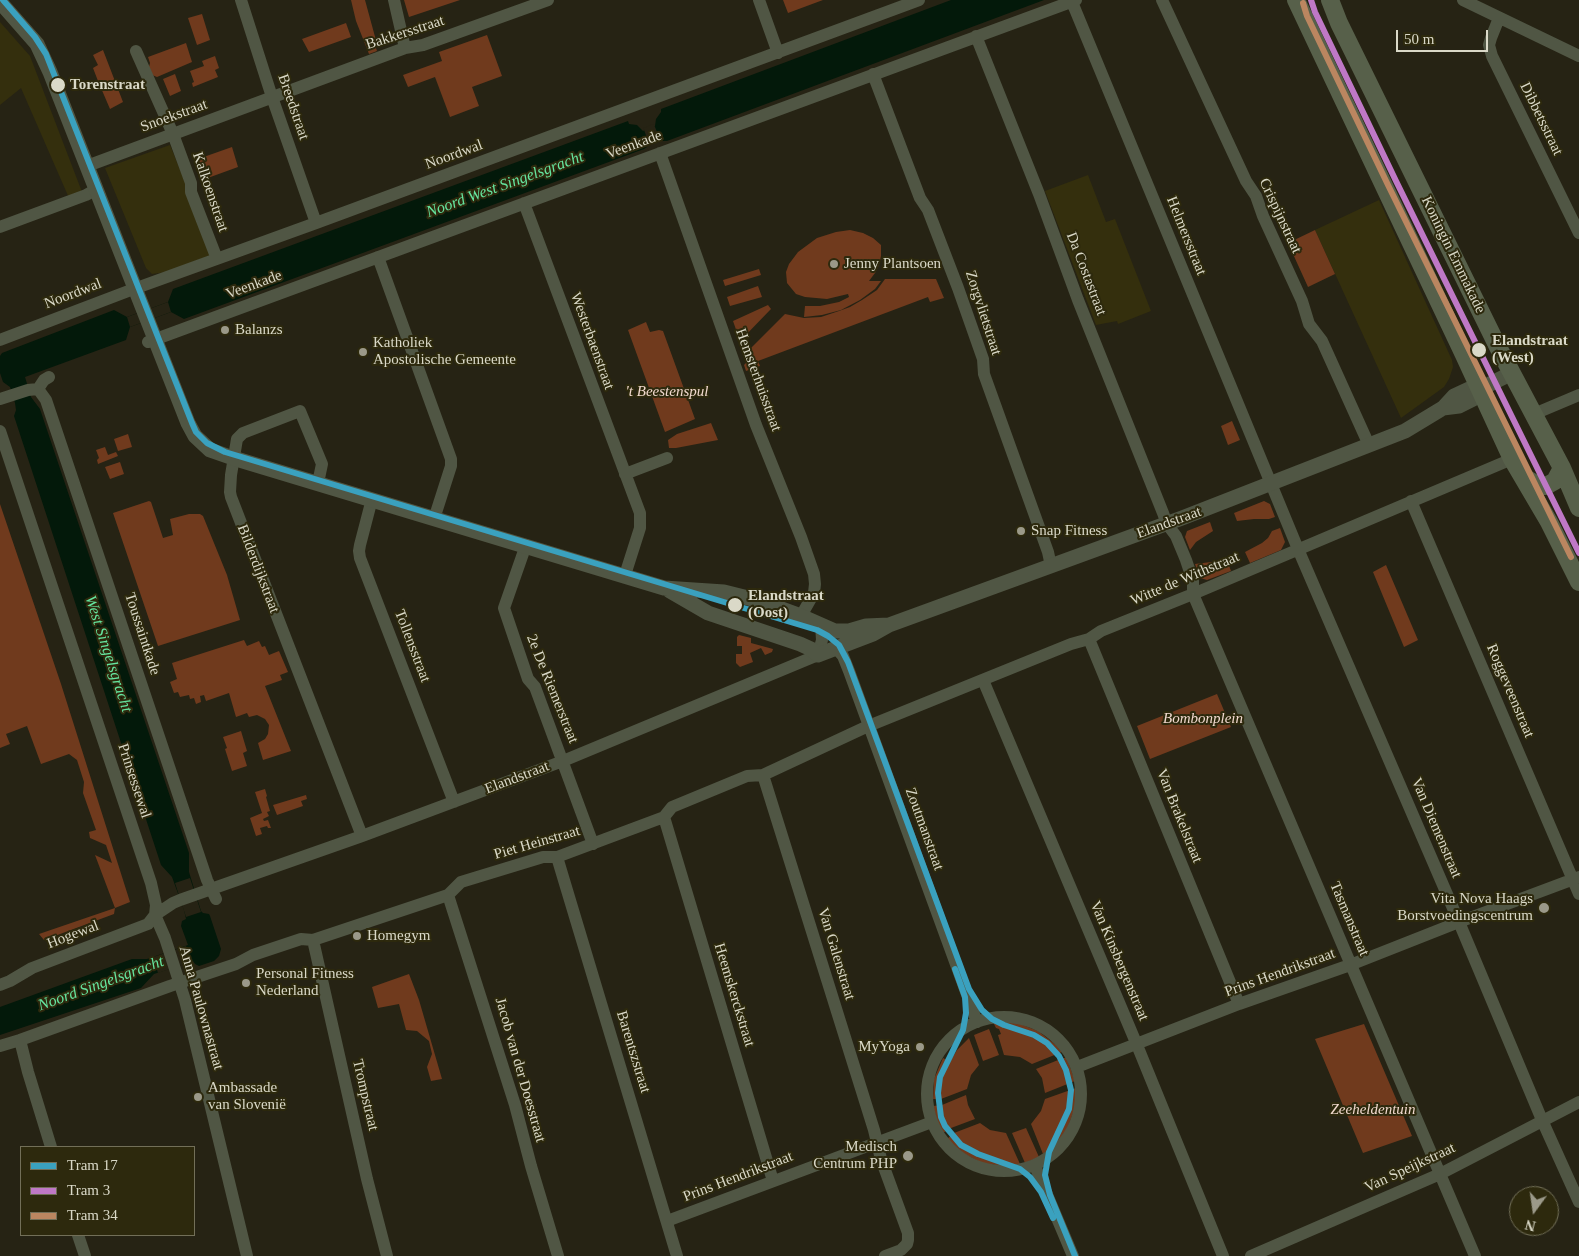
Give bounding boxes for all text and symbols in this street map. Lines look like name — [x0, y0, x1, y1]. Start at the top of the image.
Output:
street label: Bakkersstraat — [363, 12, 447, 54]
scale bar — [1399, 20, 1492, 52]
text: 50 m — [1404, 31, 1434, 47]
street label: Breedstraat — [273, 72, 313, 142]
marker: Torenstraat — [49, 76, 67, 94]
place label: Torenstraat — [70, 76, 145, 94]
street label: Dibbetsstraat — [1516, 79, 1566, 159]
street label: Snoekstraat — [138, 96, 210, 136]
street label: Veenkade — [604, 127, 664, 163]
street label: Noordwal — [423, 136, 485, 174]
water label: Noord West Singelsgracht — [424, 148, 586, 222]
street label: Kalkoenstraat — [188, 150, 232, 234]
street label: Crispijnstraat — [1255, 176, 1305, 256]
street label: Helmersstraat — [1162, 194, 1210, 278]
street label: Koningin Emmakade — [1417, 194, 1489, 316]
street label: Da Costastraat — [1062, 230, 1110, 318]
place label: Jenny Plantsoen — [844, 255, 941, 273]
marker: Jenny Plantsoen — [828, 258, 840, 270]
street label: Veenkade — [224, 267, 284, 303]
street label: Zorgvlietstraat — [961, 268, 1005, 358]
street label: Noordwal — [42, 275, 104, 313]
street label: Westerbaenstraat — [566, 290, 618, 392]
place label: Balanzs — [235, 321, 282, 339]
marker: Balanzs — [219, 324, 231, 336]
street label: Hemsterhuisstraat — [731, 326, 785, 434]
place label: Elandstraat (West) — [1492, 332, 1568, 367]
place label: Katholiek Apostolische Gemeente — [373, 334, 516, 369]
marker: Elandstraat (West) — [1470, 341, 1488, 359]
marker: Katholiek Apostolische Gemeente — [357, 346, 369, 358]
park label: 't Beestenspul — [626, 383, 708, 401]
street label: Elandstraat — [1134, 503, 1204, 543]
street label: Bilderdijkstraat — [233, 522, 283, 616]
place label: Snap Fitness — [1031, 522, 1107, 540]
marker: Snap Fitness — [1015, 525, 1027, 537]
street label: Witte de Withstraat — [1128, 548, 1242, 610]
place label: Elandstraat (Oost) — [748, 587, 824, 622]
street label: Toussaintkade — [120, 591, 164, 677]
water label: West Singelsgracht — [80, 593, 136, 715]
marker: Elandstraat (Oost) — [726, 596, 744, 614]
street label: Tollensstraat — [390, 607, 434, 685]
street label: 2e De Riemerstraat — [522, 632, 582, 746]
street label: Roggeveenstraat — [1482, 641, 1538, 741]
park label: Bombonplein — [1163, 710, 1243, 728]
street label: Prinsessewal — [113, 741, 155, 821]
street label: Elandstraat — [482, 758, 552, 798]
street label: Van Brakelstraat — [1152, 766, 1206, 866]
street label: Van Diemenstraat — [1407, 775, 1465, 881]
street label: Zoutmanstraat — [901, 785, 947, 873]
street label: Piet Heinstraat — [492, 822, 582, 864]
street label: Tasmanstraat — [1325, 879, 1373, 959]
place label: Vita Nova Haags Borstvoedingscentrum — [1397, 890, 1533, 925]
street label: Van Kinsbergenstraat — [1086, 898, 1152, 1024]
marker: Vita Nova Haags Borstvoedingscentrum — [1537, 901, 1551, 915]
street label: Van Galenstraat — [813, 906, 859, 1002]
street label: Hogewal — [44, 917, 102, 953]
place label: Homegym — [367, 927, 430, 945]
marker: Homegym — [351, 930, 363, 942]
street label: Heemskerckstraat — [710, 941, 758, 1049]
street label: Anna Paulownastraat — [175, 944, 227, 1072]
street label: Prins Hendrikstraat — [1222, 945, 1338, 1001]
water label: Noord Singelsgracht — [36, 952, 166, 1016]
place label: Personal Fitness Nederland — [256, 965, 354, 1000]
marker: Personal Fitness Nederland — [240, 977, 252, 989]
street label: Jacob van der Doesstraat — [491, 996, 549, 1144]
street label: Barentszstraat — [612, 1009, 654, 1095]
place label: MyYoga — [858, 1038, 910, 1056]
marker: MyYoga — [914, 1041, 926, 1053]
street label: Trompstraat — [348, 1058, 382, 1132]
place label: Ambassade van Slovenië — [208, 1079, 286, 1114]
marker: Ambassade van Slovenië — [192, 1091, 204, 1103]
park label: Zeeheldentuin — [1331, 1101, 1415, 1119]
place label: Medisch Centrum PHP — [813, 1138, 897, 1173]
street label: Van Speijkstraat — [1362, 1139, 1458, 1197]
legend — [20, 1146, 195, 1236]
street label: Prins Hendrikstraat — [681, 1148, 795, 1206]
marker: Medisch Centrum PHP — [901, 1149, 915, 1163]
text: Tram 17 — [67, 1157, 118, 1173]
text: Tram 3 — [67, 1182, 110, 1198]
north arrow — [1509, 1186, 1559, 1236]
text: Tram 34 — [67, 1207, 118, 1223]
text: N — [1524, 1217, 1537, 1234]

